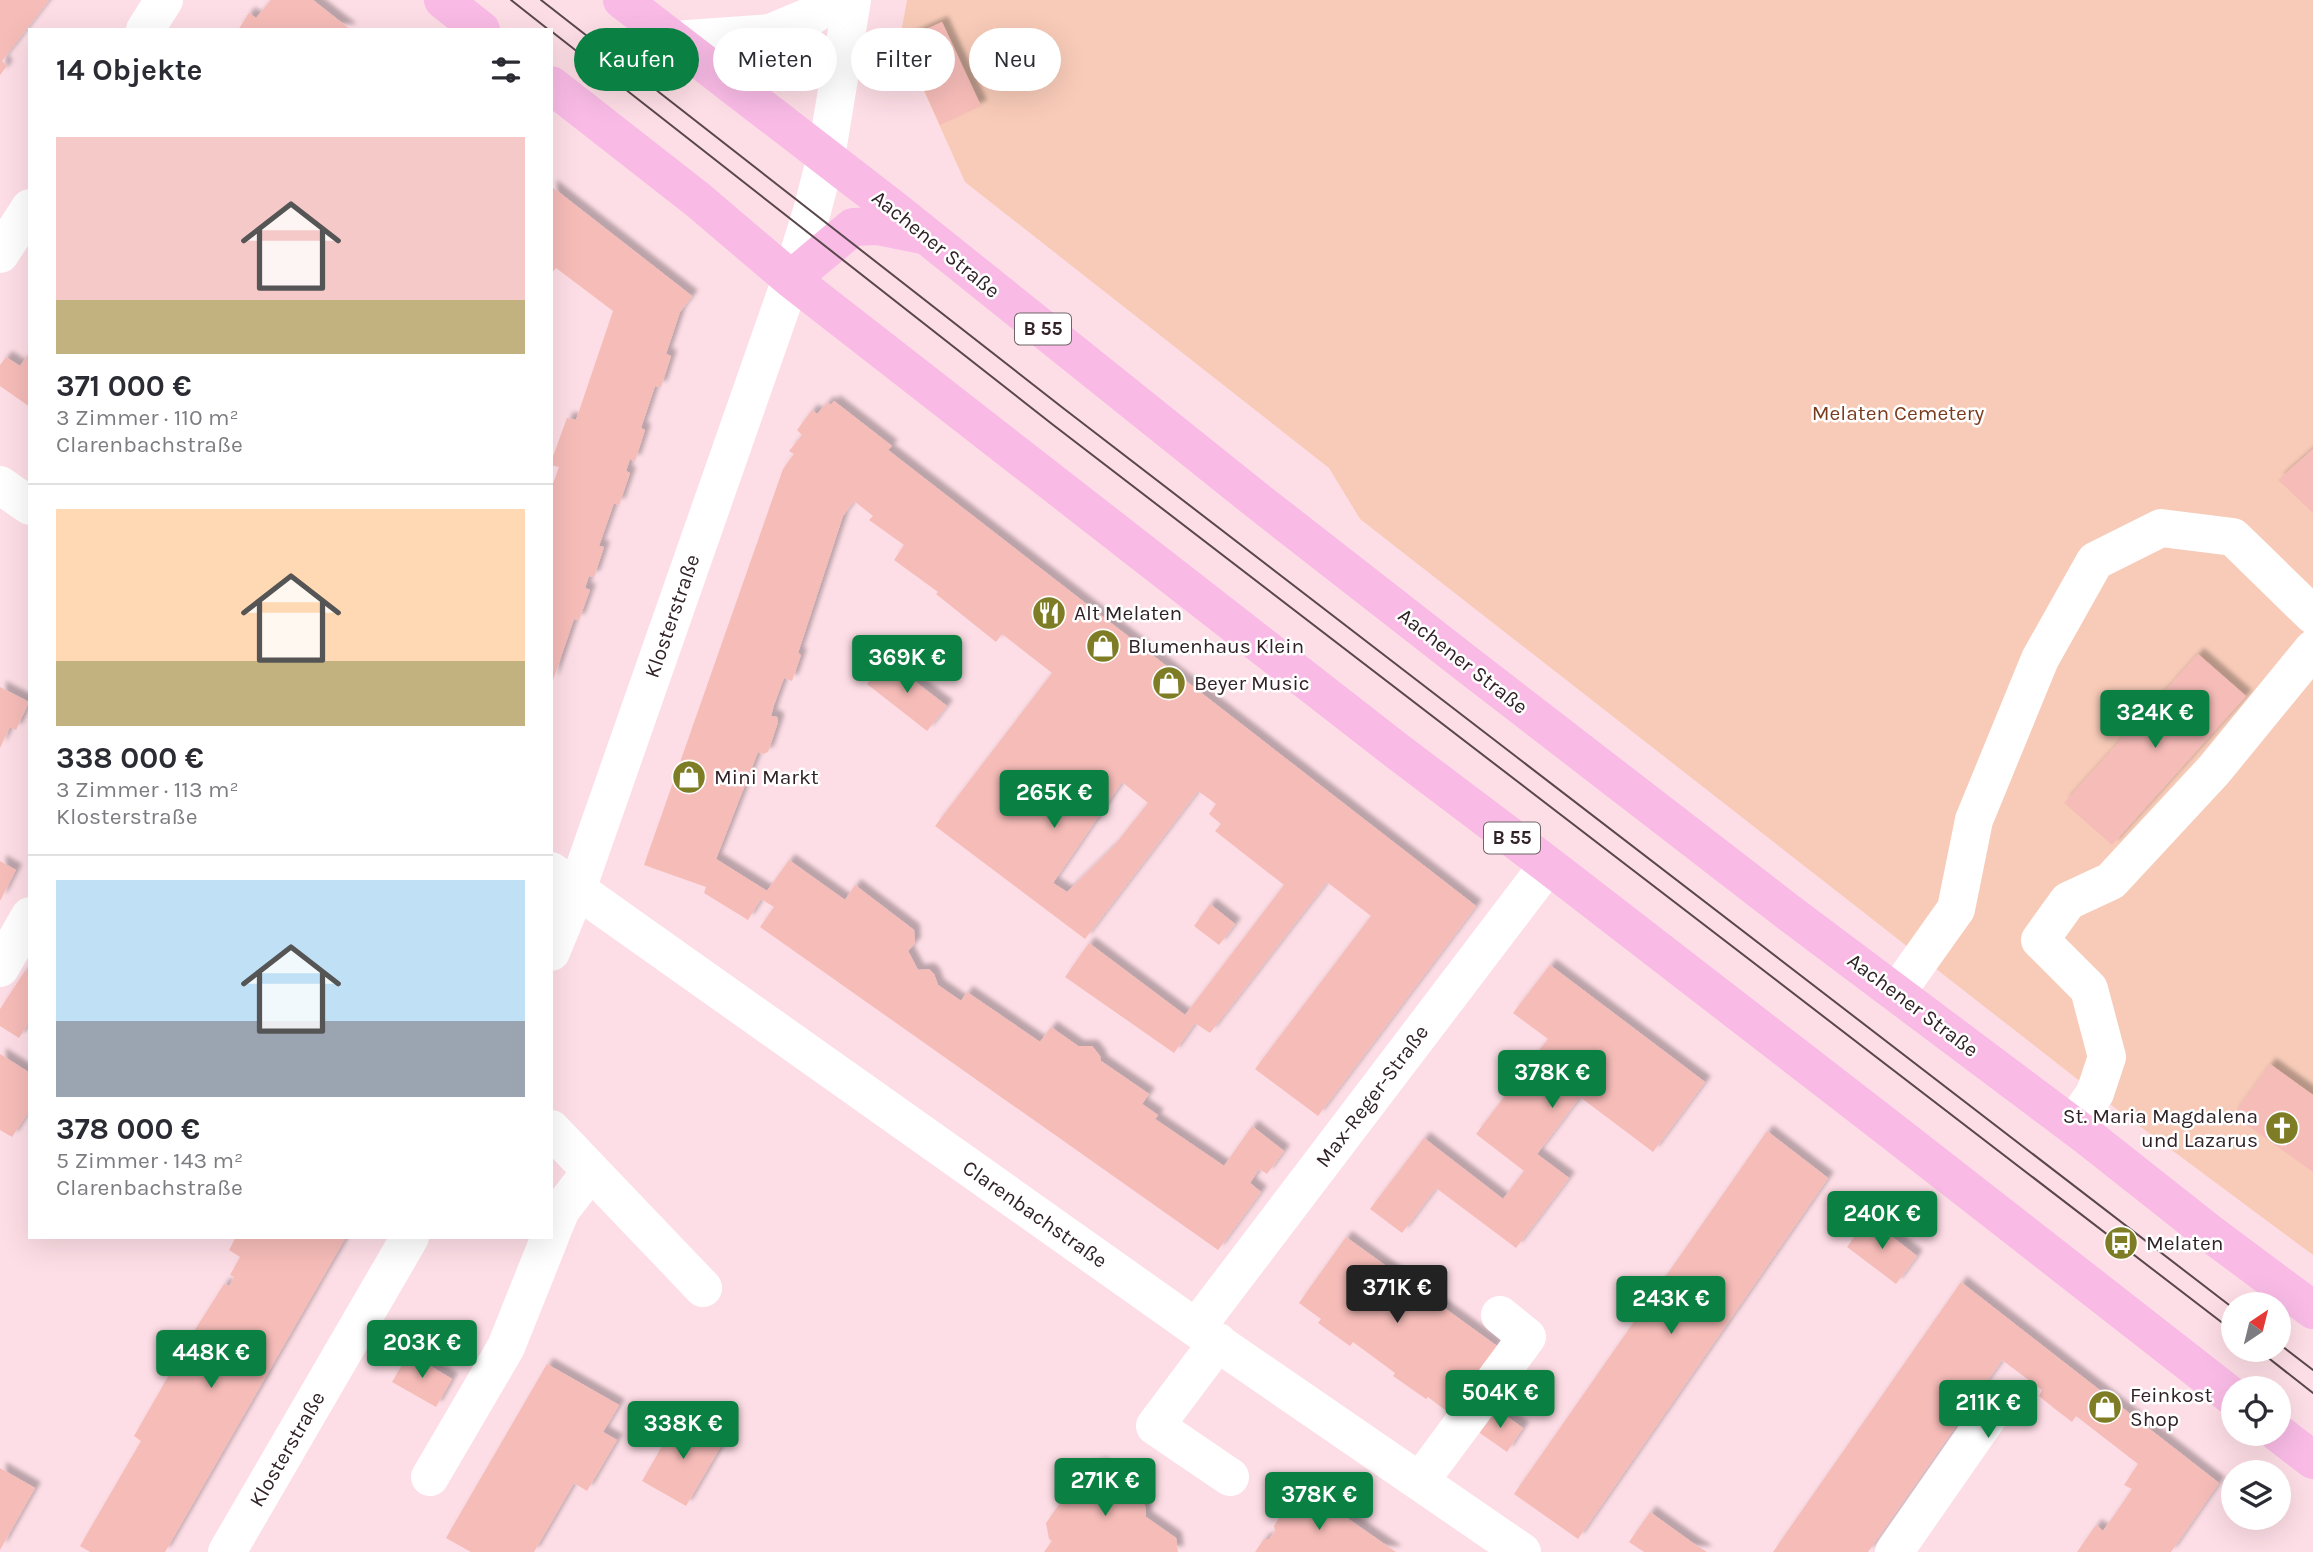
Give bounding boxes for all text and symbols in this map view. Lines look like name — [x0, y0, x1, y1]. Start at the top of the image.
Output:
chip: Kaufen — [574, 28, 699, 91]
chip: Mieten — [713, 28, 837, 91]
chip: Filter — [851, 28, 955, 91]
chip: Neu — [969, 28, 1061, 91]
icon: filters — [487, 51, 525, 89]
text: 14 Objekte — [56, 52, 202, 88]
icon: home — [228, 183, 354, 309]
street label: Aachener Straße — [867, 185, 1005, 303]
road number: B 55 — [1015, 314, 1071, 344]
text: 371 000 € — [56, 368, 191, 404]
park label: Melaten Cemetery — [1812, 401, 1984, 425]
text: 3 Zimmer · 110 m² — [56, 404, 239, 431]
text: Clarenbachstraße — [56, 431, 243, 458]
street label: Klosterstraße — [640, 551, 704, 681]
icon: home — [228, 555, 354, 681]
restaurant icon: Alt Melaten — [1030, 594, 1068, 632]
place label: Alt Melaten — [1074, 601, 1182, 625]
street label: Aachener Straße — [1394, 603, 1532, 719]
shop icon: Blumenhaus Klein — [1084, 627, 1122, 665]
place label: Blumenhaus Klein — [1128, 634, 1304, 658]
pin: 369K € — [850, 636, 964, 695]
text: 369K € — [868, 644, 946, 671]
shop icon: Beyer Music — [1150, 664, 1188, 702]
place label: Beyer Music — [1194, 671, 1310, 695]
pin: 324K € — [2098, 690, 2212, 750]
text: 324K € — [2116, 699, 2194, 726]
text: 338 000 € — [56, 740, 204, 776]
shop icon: Mini Markt — [670, 758, 708, 796]
place label: Mini Markt — [714, 765, 819, 789]
pin: 265K € — [997, 770, 1111, 830]
text: 3 Zimmer · 113 m² — [56, 776, 239, 803]
text: 265K € — [1016, 779, 1092, 806]
text: Klosterstraße — [56, 803, 197, 830]
road number: B 55 — [1484, 822, 1540, 853]
icon: home — [228, 926, 354, 1052]
street label: Aachener Straße — [1843, 948, 1983, 1062]
street label: Max-Reger-Straße — [1311, 1020, 1433, 1172]
pin: 378K € — [1495, 1050, 1609, 1110]
text: 378K € — [1514, 1059, 1590, 1086]
place label: St. Maria Magdalena und Lazarus — [2063, 1104, 2258, 1152]
church icon: St. Maria Magdalena und Lazarus — [2263, 1109, 2301, 1147]
text: 378 000 € — [56, 1111, 200, 1147]
text: 5 Zimmer · 143 m² — [56, 1147, 243, 1174]
street label: Clarenbachstraße — [958, 1155, 1112, 1273]
text: Clarenbachstraße — [56, 1174, 243, 1201]
pin: 240K € — [1825, 1192, 1939, 1251]
text: 240K € — [1843, 1200, 1921, 1227]
bus stop icon: Melaten — [2102, 1224, 2140, 1262]
place label: Melaten — [2146, 1231, 2223, 1255]
pin: 371K € — [1340, 1266, 1454, 1325]
text: 371K € — [1362, 1274, 1432, 1301]
pin: 243K € — [1614, 1276, 1728, 1336]
text: 243K € — [1632, 1285, 1710, 1312]
north arrow — [2221, 1292, 2291, 1362]
map controls — [2221, 1292, 2291, 1530]
pin: 203K € — [365, 1320, 479, 1380]
text: 203K € — [383, 1329, 461, 1356]
pin: 448K € — [154, 1330, 268, 1390]
text: 448K € — [172, 1339, 250, 1366]
pin: 504K € — [1443, 1370, 1557, 1430]
button: locate — [2221, 1376, 2291, 1446]
text: 504K € — [1461, 1379, 1539, 1406]
pin: 211K € — [1931, 1380, 2045, 1440]
place label: Feinkost Shop — [2130, 1383, 2212, 1431]
street label: Klosterstraße — [244, 1387, 330, 1511]
shop icon: Feinkost Shop — [2086, 1388, 2124, 1426]
text: 211K € — [1955, 1389, 2021, 1416]
pin: 338K € — [626, 1402, 740, 1461]
text: 338K € — [644, 1410, 722, 1437]
pin: 271K € — [1048, 1458, 1162, 1518]
button: layers — [2221, 1460, 2291, 1530]
text: 271K € — [1071, 1467, 1140, 1494]
pin: 378K € — [1262, 1472, 1376, 1532]
text: 378K € — [1281, 1481, 1357, 1508]

